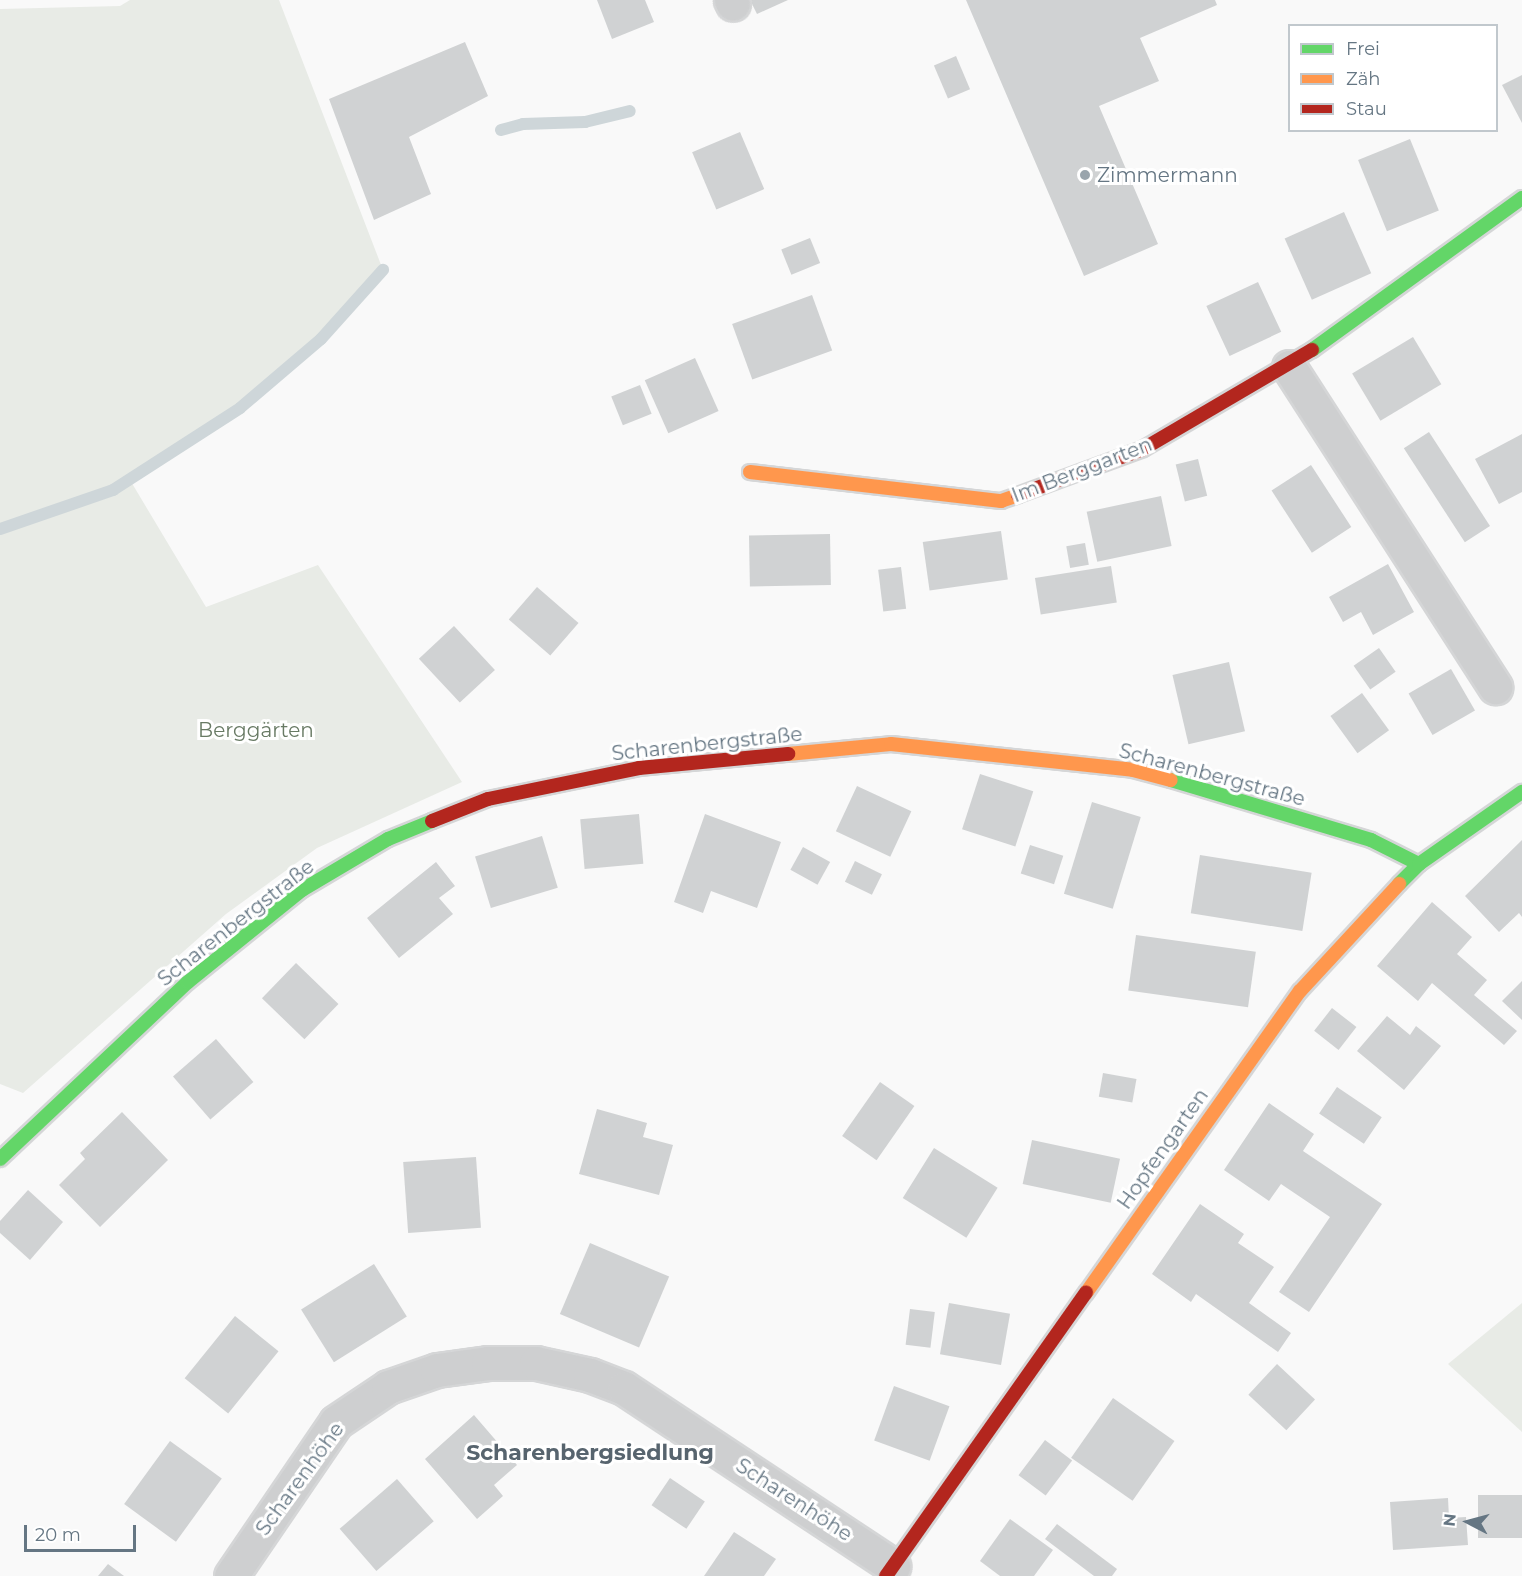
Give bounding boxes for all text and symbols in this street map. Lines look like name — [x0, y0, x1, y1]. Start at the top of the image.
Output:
legend — [1288, 24, 1498, 132]
text: Frei — [1346, 38, 1380, 60]
text: Zäh — [1346, 68, 1381, 90]
text: Stau — [1346, 98, 1387, 120]
place label: Zimmermann — [1097, 163, 1238, 187]
marker: Zimmermann — [1078, 168, 1092, 182]
street label: Im Berggarten — [1008, 432, 1156, 508]
park label: Berggärten — [198, 718, 314, 742]
street label: Scharenbergstraße — [611, 722, 803, 766]
street label: Scharenbergstraße — [1116, 739, 1308, 811]
street label: Scharenbergstraße — [153, 855, 319, 991]
street label: Hopfengarten — [1113, 1084, 1213, 1214]
street label: Scharenhöhe — [251, 1418, 349, 1540]
district label: Scharenbergsiedlung — [466, 1440, 714, 1466]
street label: Scharenhöhe — [731, 1454, 857, 1546]
north arrow — [1438, 1492, 1498, 1552]
scale bar — [27, 1513, 140, 1551]
text: N — [1439, 1513, 1460, 1527]
text: 20 m — [35, 1524, 81, 1546]

